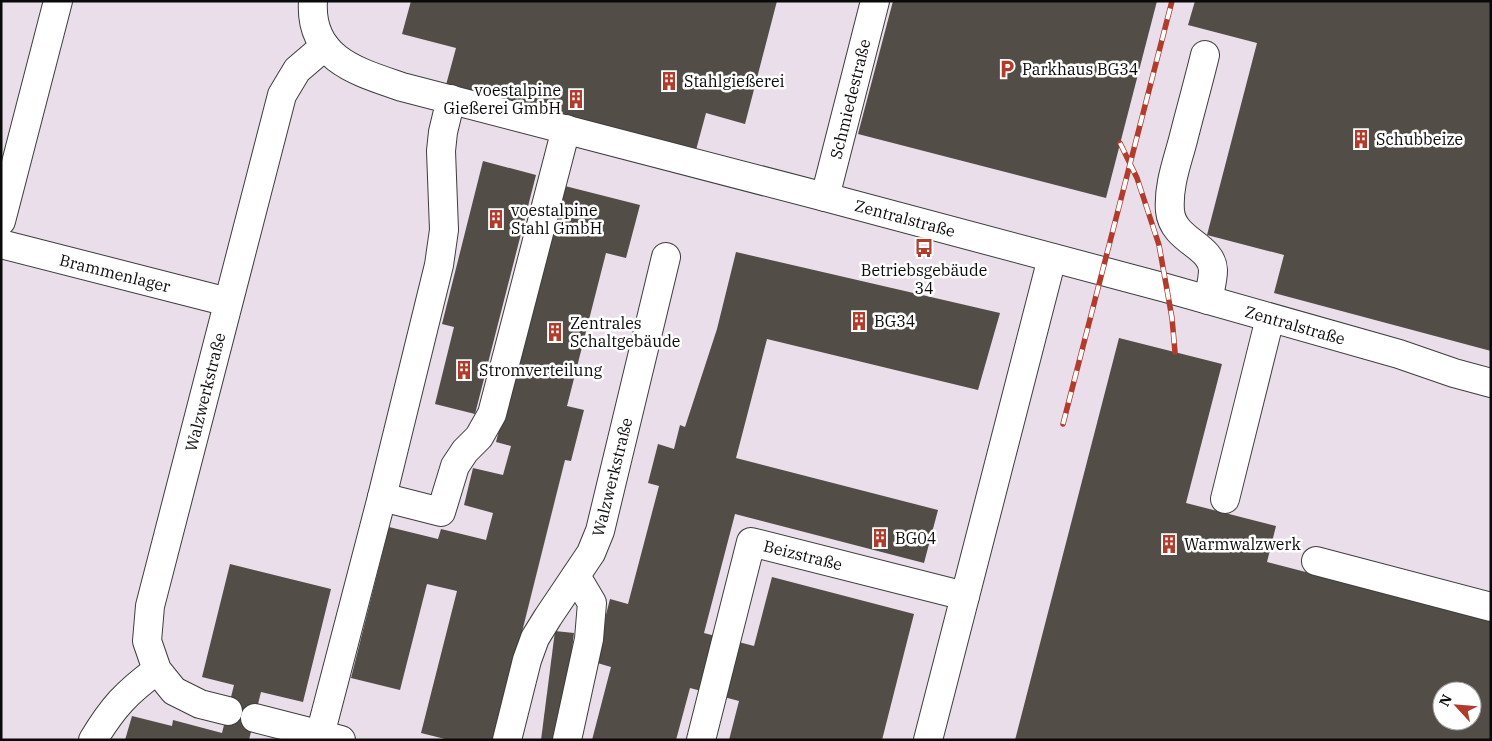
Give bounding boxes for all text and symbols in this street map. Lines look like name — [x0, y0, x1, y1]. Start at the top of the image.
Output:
street label: Schmiedestraße — [825, 37, 875, 161]
parking icon: Parkhaus BG34 — [996, 58, 1018, 80]
place label: Parkhaus BG34 — [1022, 59, 1138, 79]
building icon: Stahlgießerei — [658, 70, 680, 92]
place label: Stahlgießerei — [684, 71, 785, 91]
place label: voestalpine Gießerei GmbH — [444, 80, 561, 118]
building icon: voestalpine Gießerei GmbH — [565, 88, 587, 110]
building icon: Schubbeize — [1350, 128, 1372, 150]
place label: Schubbeize — [1376, 129, 1463, 149]
street label: Zentralstraße — [853, 195, 957, 241]
place label: voestalpine Stahl GmbH — [511, 200, 602, 238]
building icon: voestalpine Stahl GmbH — [485, 208, 507, 230]
bus stop icon: Betriebsgebäude 34 — [913, 237, 935, 259]
street label: Brammenlager — [57, 250, 173, 296]
place label: Betriebsgebäude 34 — [861, 260, 987, 298]
street label: Zentralstraße — [1243, 301, 1347, 349]
building icon: BG34 — [848, 310, 870, 332]
place label: BG34 — [874, 311, 915, 331]
place label: Zentrales Schaltgebäude — [570, 313, 680, 351]
building icon: Zentrales Schaltgebäude — [544, 321, 566, 343]
street label: Walzwerkstraße — [181, 331, 229, 453]
building icon: Stromverteilung — [453, 359, 475, 381]
place label: Stromverteilung — [479, 360, 603, 380]
street label: Walzwerkstraße — [588, 416, 636, 538]
building icon: BG04 — [869, 527, 891, 549]
place label: BG04 — [895, 528, 936, 548]
building icon: Warmwalzwerk — [1158, 533, 1180, 555]
place label: Warmwalzwerk — [1184, 534, 1301, 554]
street label: Beizstraße — [762, 536, 844, 574]
north arrow — [1432, 681, 1482, 731]
text: N — [1435, 691, 1456, 709]

